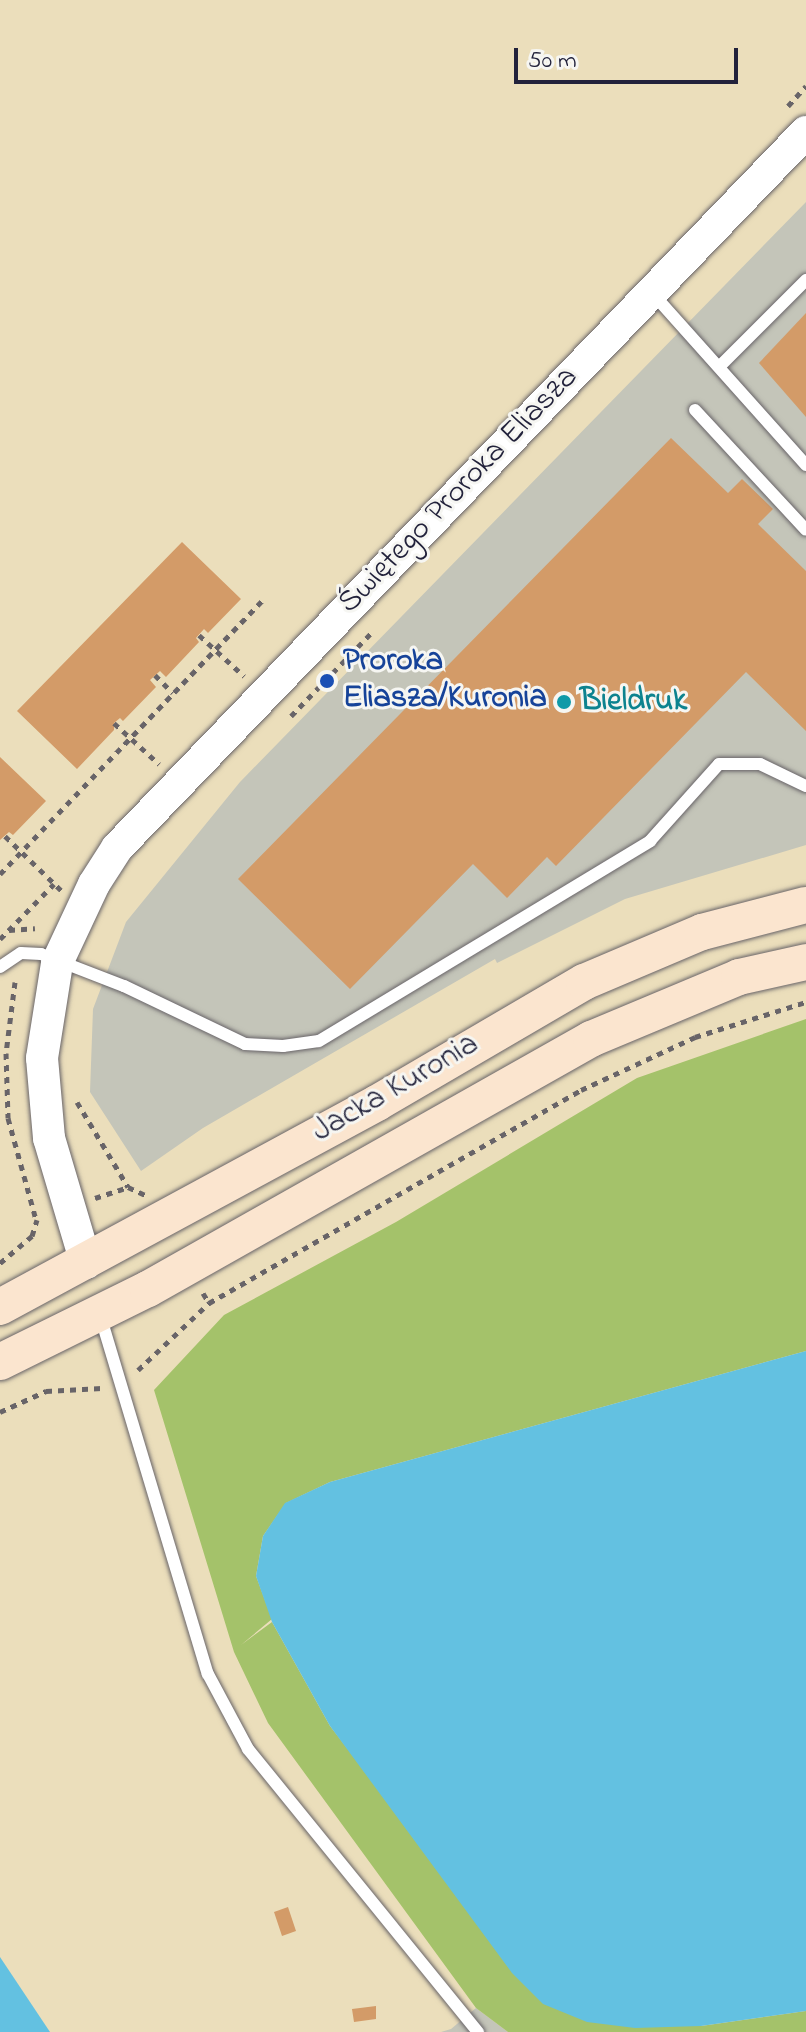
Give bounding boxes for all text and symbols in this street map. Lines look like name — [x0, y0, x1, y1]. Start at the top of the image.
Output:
scale bar — [518, 32, 742, 82]
text: 50 m — [528, 44, 577, 79]
street label: Świętego Proroka Eliasza — [331, 359, 587, 623]
place label: Proroka Eliasza/Kuronia — [343, 644, 547, 719]
marker: Proroka Eliasza/Kuronia — [318, 672, 336, 690]
place label: Bieldruk — [580, 683, 687, 721]
marker: Bieldruk — [555, 693, 573, 711]
street label: Jacka Kuronia — [306, 1026, 486, 1152]

